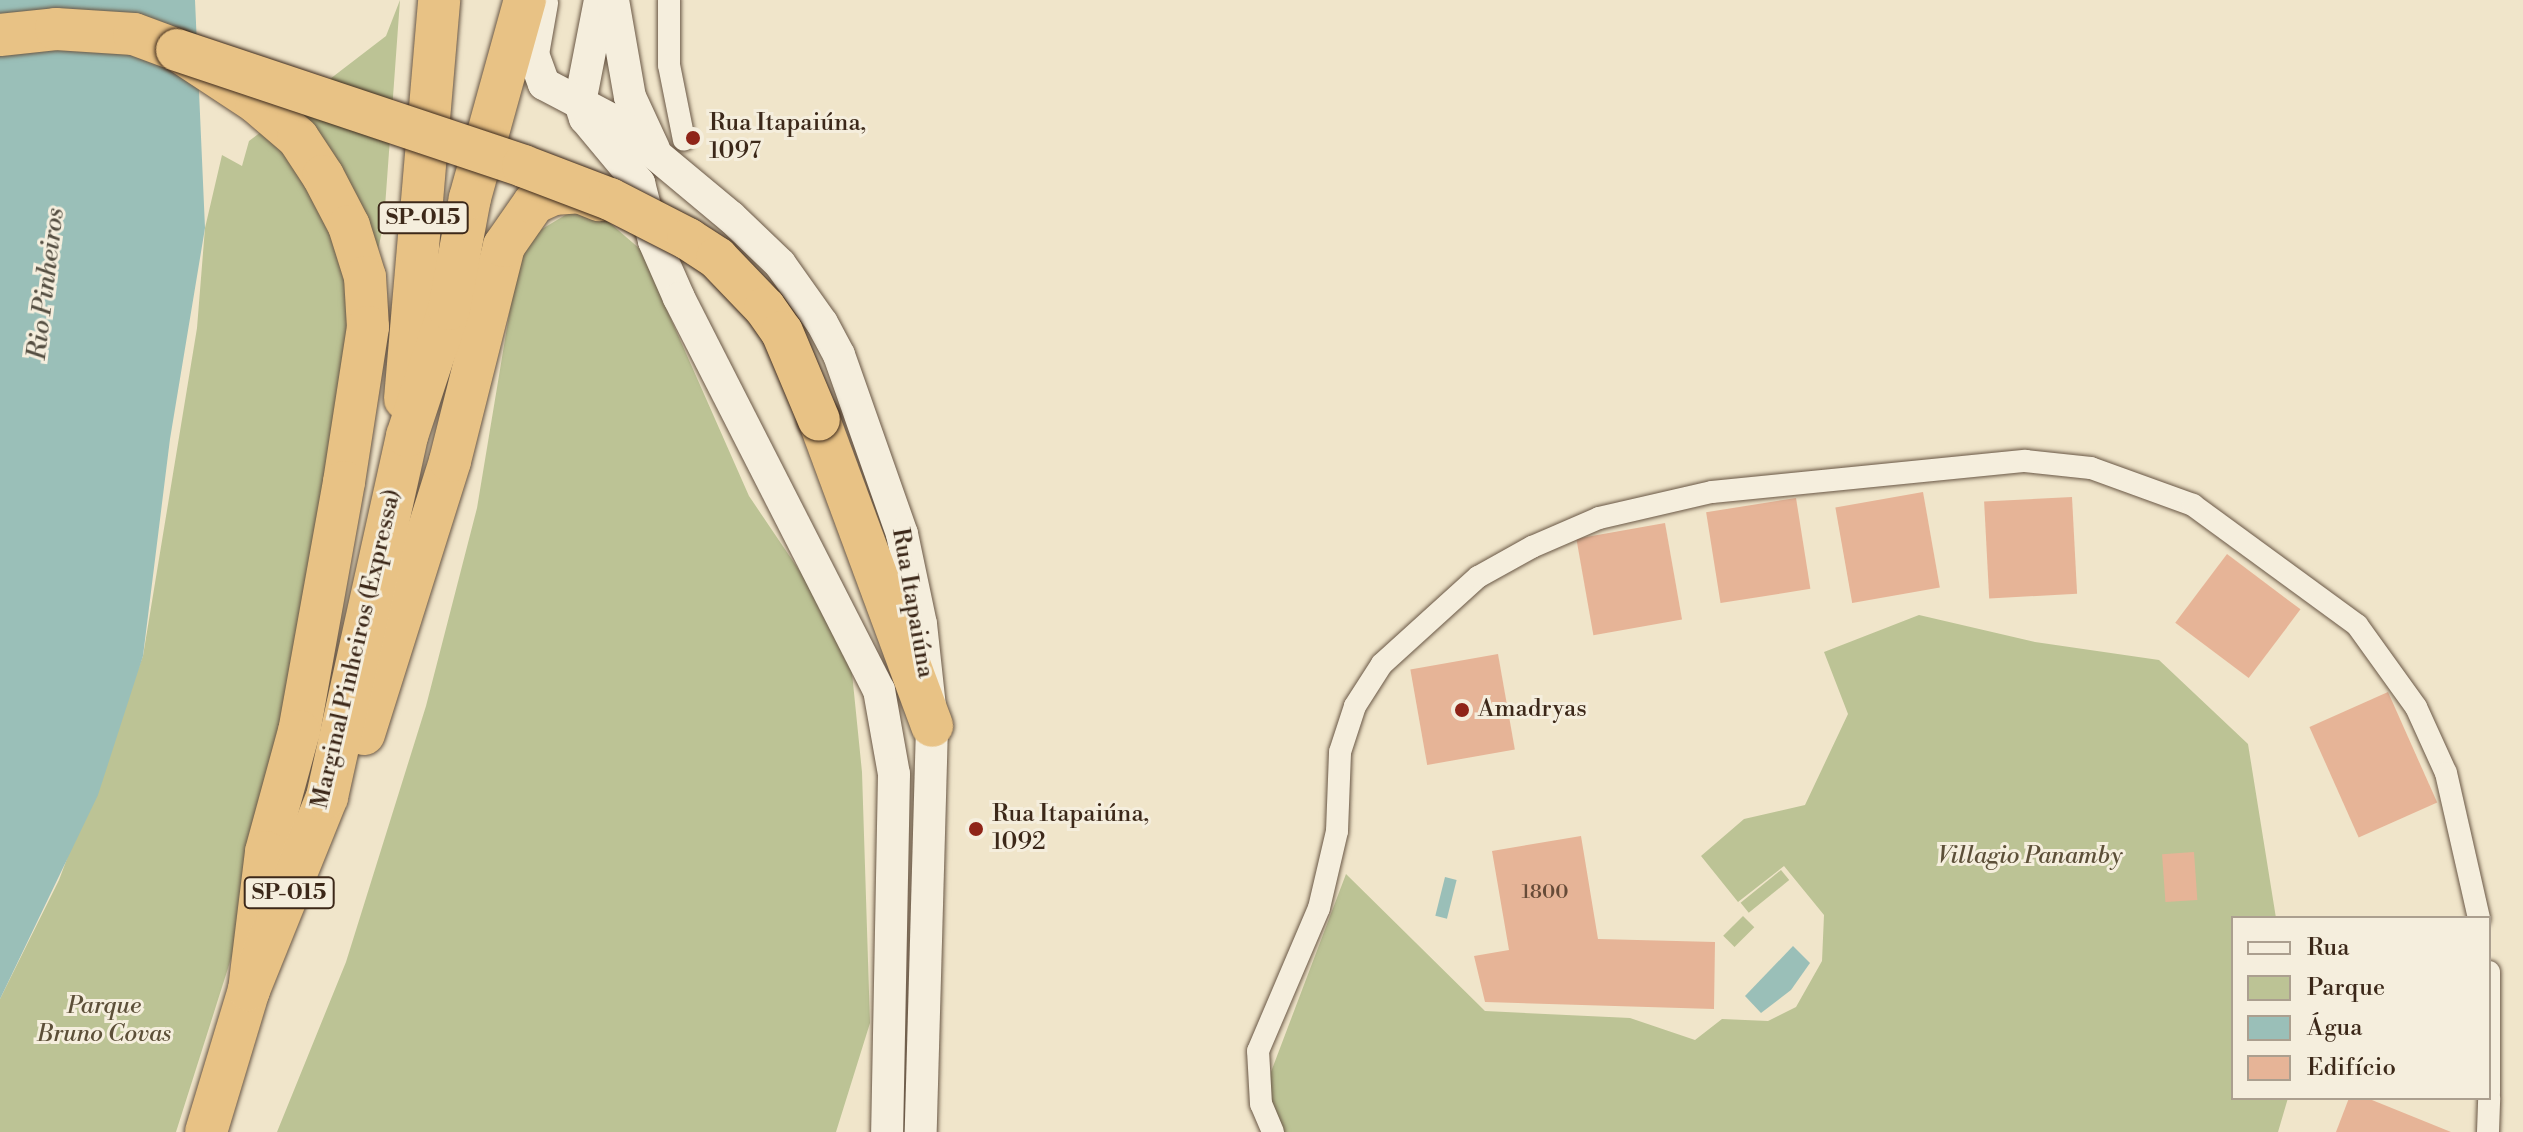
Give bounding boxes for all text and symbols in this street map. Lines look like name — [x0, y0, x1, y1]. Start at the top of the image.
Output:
place label: Rua Itapaiúna, 1097 — [709, 110, 866, 166]
marker: Rua Itapaiúna, 1097 — [684, 129, 702, 147]
road number: SP-015 — [377, 200, 469, 236]
water label: Rio Pinheiros — [22, 206, 72, 362]
street label: Marginal Pinheiros (Expressa) — [306, 486, 408, 812]
street label: Rua Itapaiúna — [885, 526, 939, 680]
place label: Amadryas — [1478, 696, 1587, 724]
marker: Amadryas — [1453, 701, 1471, 719]
place label: Rua Itapaiúna, 1092 — [992, 801, 1149, 857]
marker: Rua Itapaiúna, 1092 — [967, 820, 985, 838]
park label: Villagio Panamby — [1937, 843, 2123, 871]
road number: SP-015 — [243, 875, 335, 911]
house number: 1800 — [1522, 880, 1568, 904]
legend — [2231, 916, 2491, 1100]
text: Rua — [2307, 933, 2349, 963]
text: Parque — [2307, 973, 2385, 1003]
park label: Parque Bruno Covas — [37, 993, 171, 1049]
text: Água — [2307, 1013, 2362, 1043]
text: Edifício — [2307, 1053, 2396, 1083]

